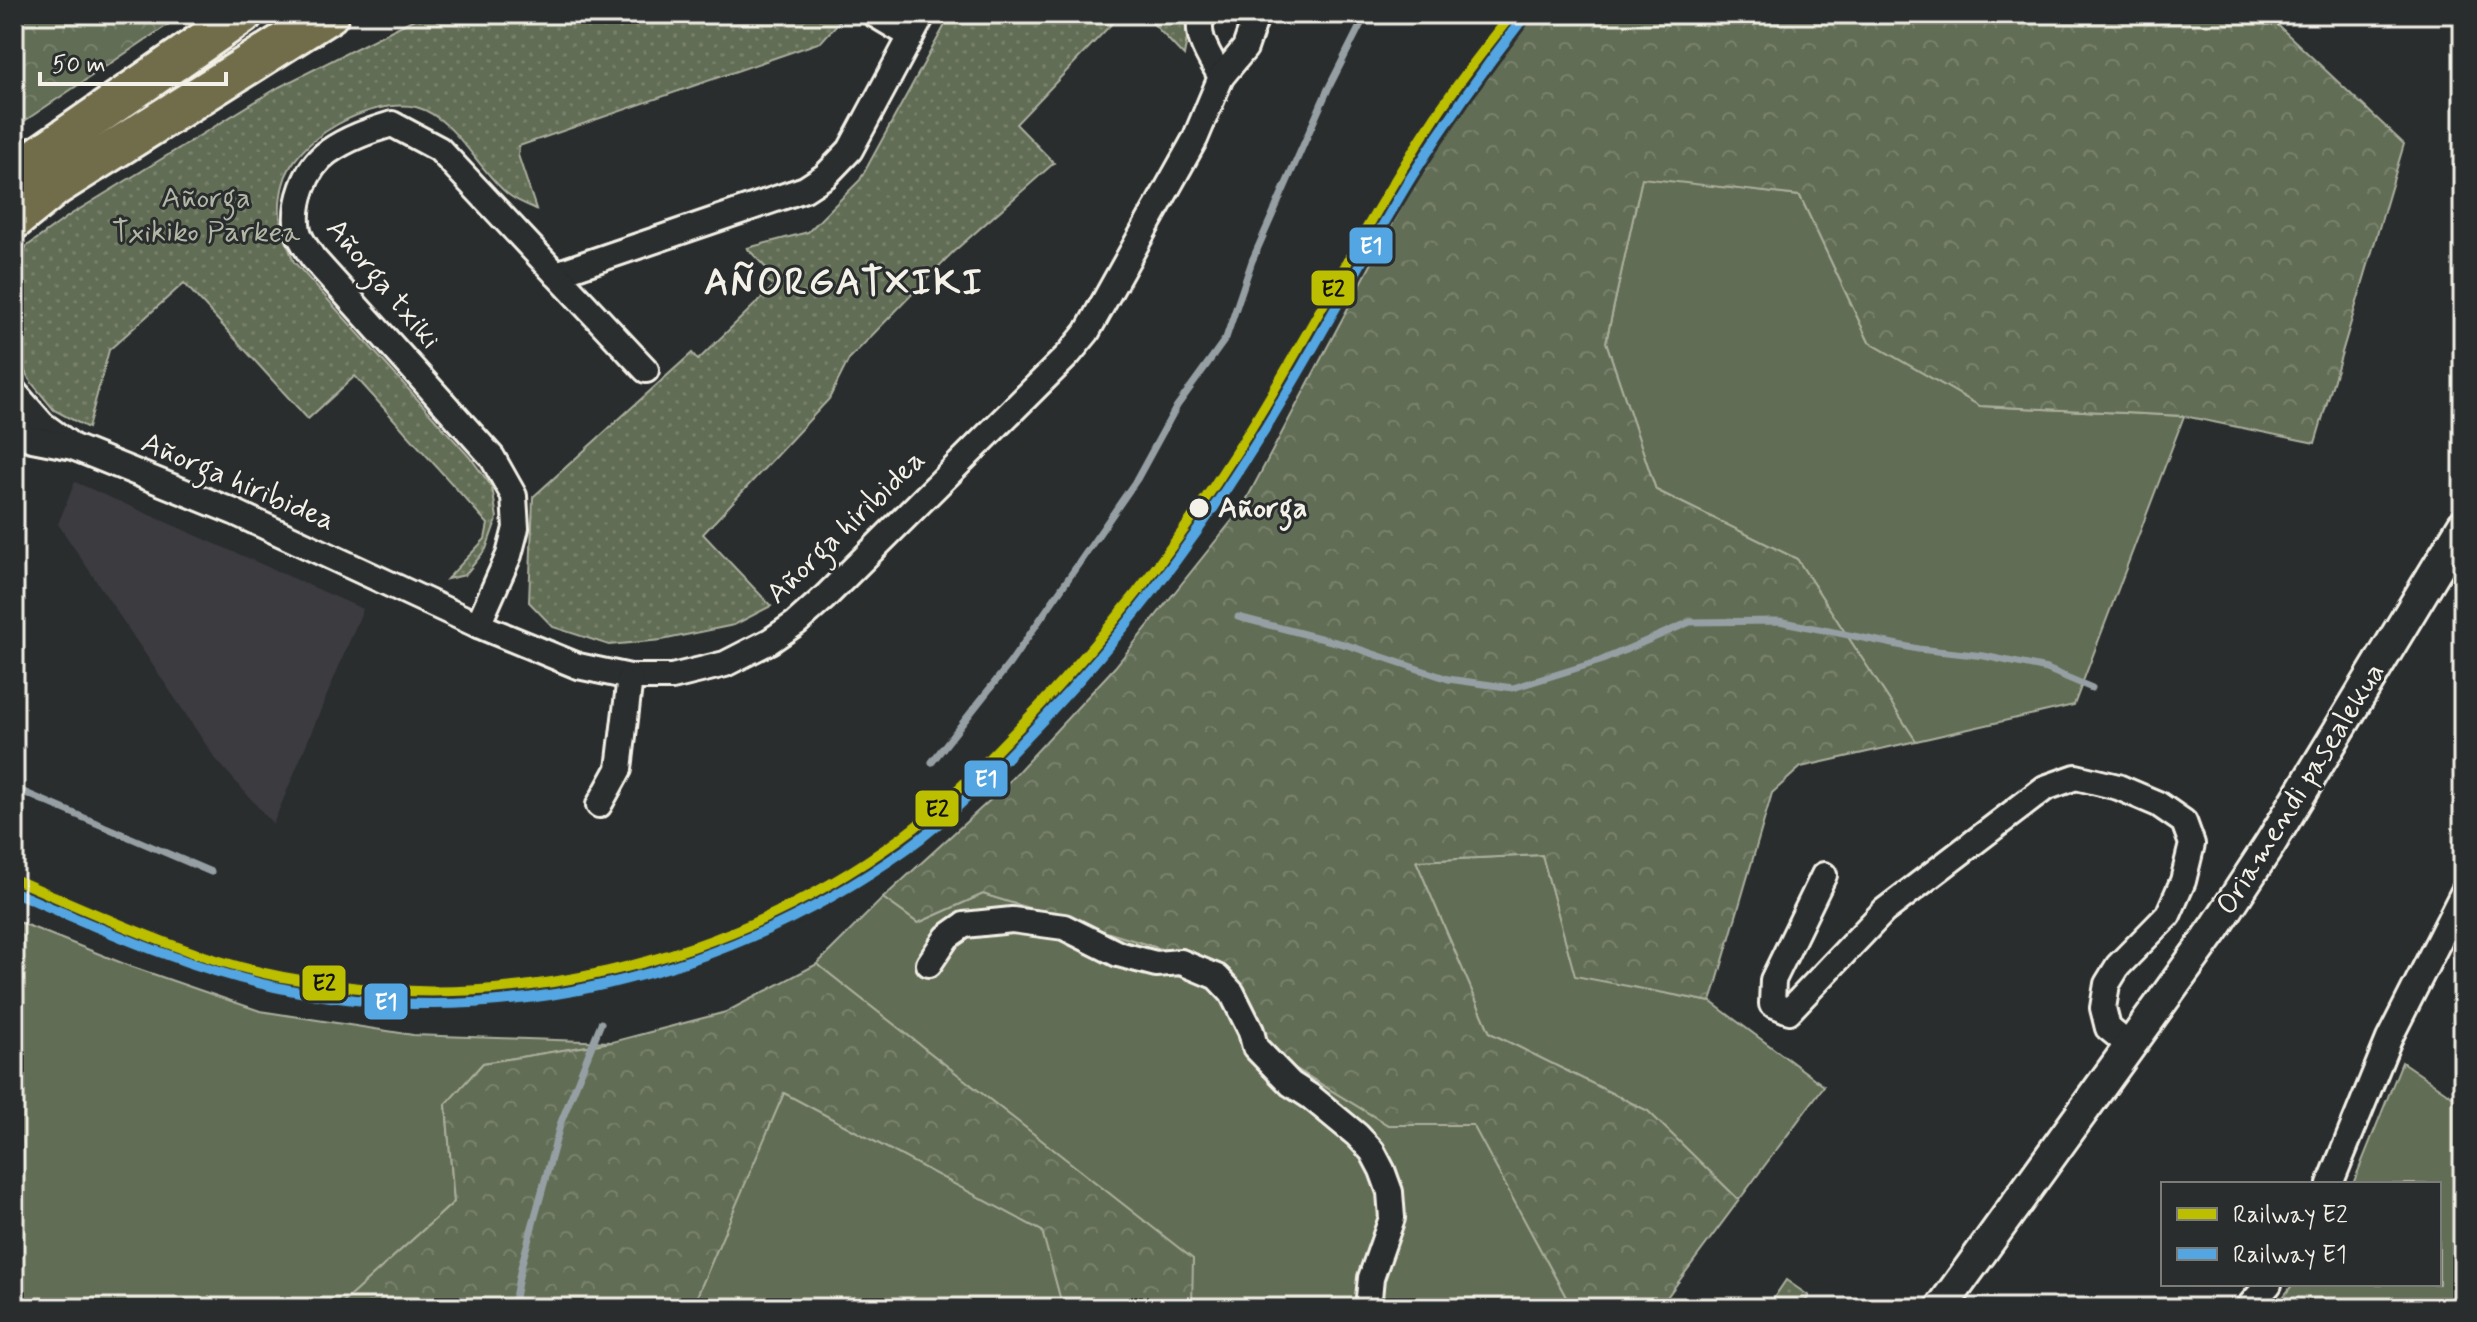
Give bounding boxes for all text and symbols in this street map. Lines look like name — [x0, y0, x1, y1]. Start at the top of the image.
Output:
scale bar — [40, 36, 226, 86]
text: 50 m — [52, 50, 106, 81]
park label: Añorga Txikiko Parkea — [112, 179, 301, 252]
street label: Añorga txiki — [315, 210, 449, 360]
line badge: E1 — [1348, 226, 1394, 265]
text: E1 — [1360, 233, 1382, 261]
district label: AÑORGATXIKI — [704, 259, 984, 308]
line badge: E2 — [1310, 269, 1356, 307]
text: E2 — [1321, 276, 1345, 304]
street label: Añorga hiribidea — [134, 424, 341, 543]
street label: Añorga hiribidea — [758, 441, 936, 615]
place label: Añorga — [1218, 489, 1307, 532]
marker: Añorga — [1187, 496, 1211, 520]
street label: Oriamendi pasealekua — [2207, 655, 2395, 923]
line badge: E1 — [963, 759, 1009, 798]
text: E1 — [975, 766, 997, 794]
line badge: E2 — [914, 789, 960, 828]
text: E2 — [925, 796, 949, 824]
line badge: E2 — [301, 964, 347, 1002]
text: E2 — [312, 970, 336, 998]
line badge: E1 — [363, 982, 409, 1021]
text: E1 — [375, 989, 397, 1017]
legend — [2161, 1182, 2441, 1286]
text: Railway E2 — [2233, 1200, 2348, 1231]
text: Railway E1 — [2233, 1240, 2347, 1271]

